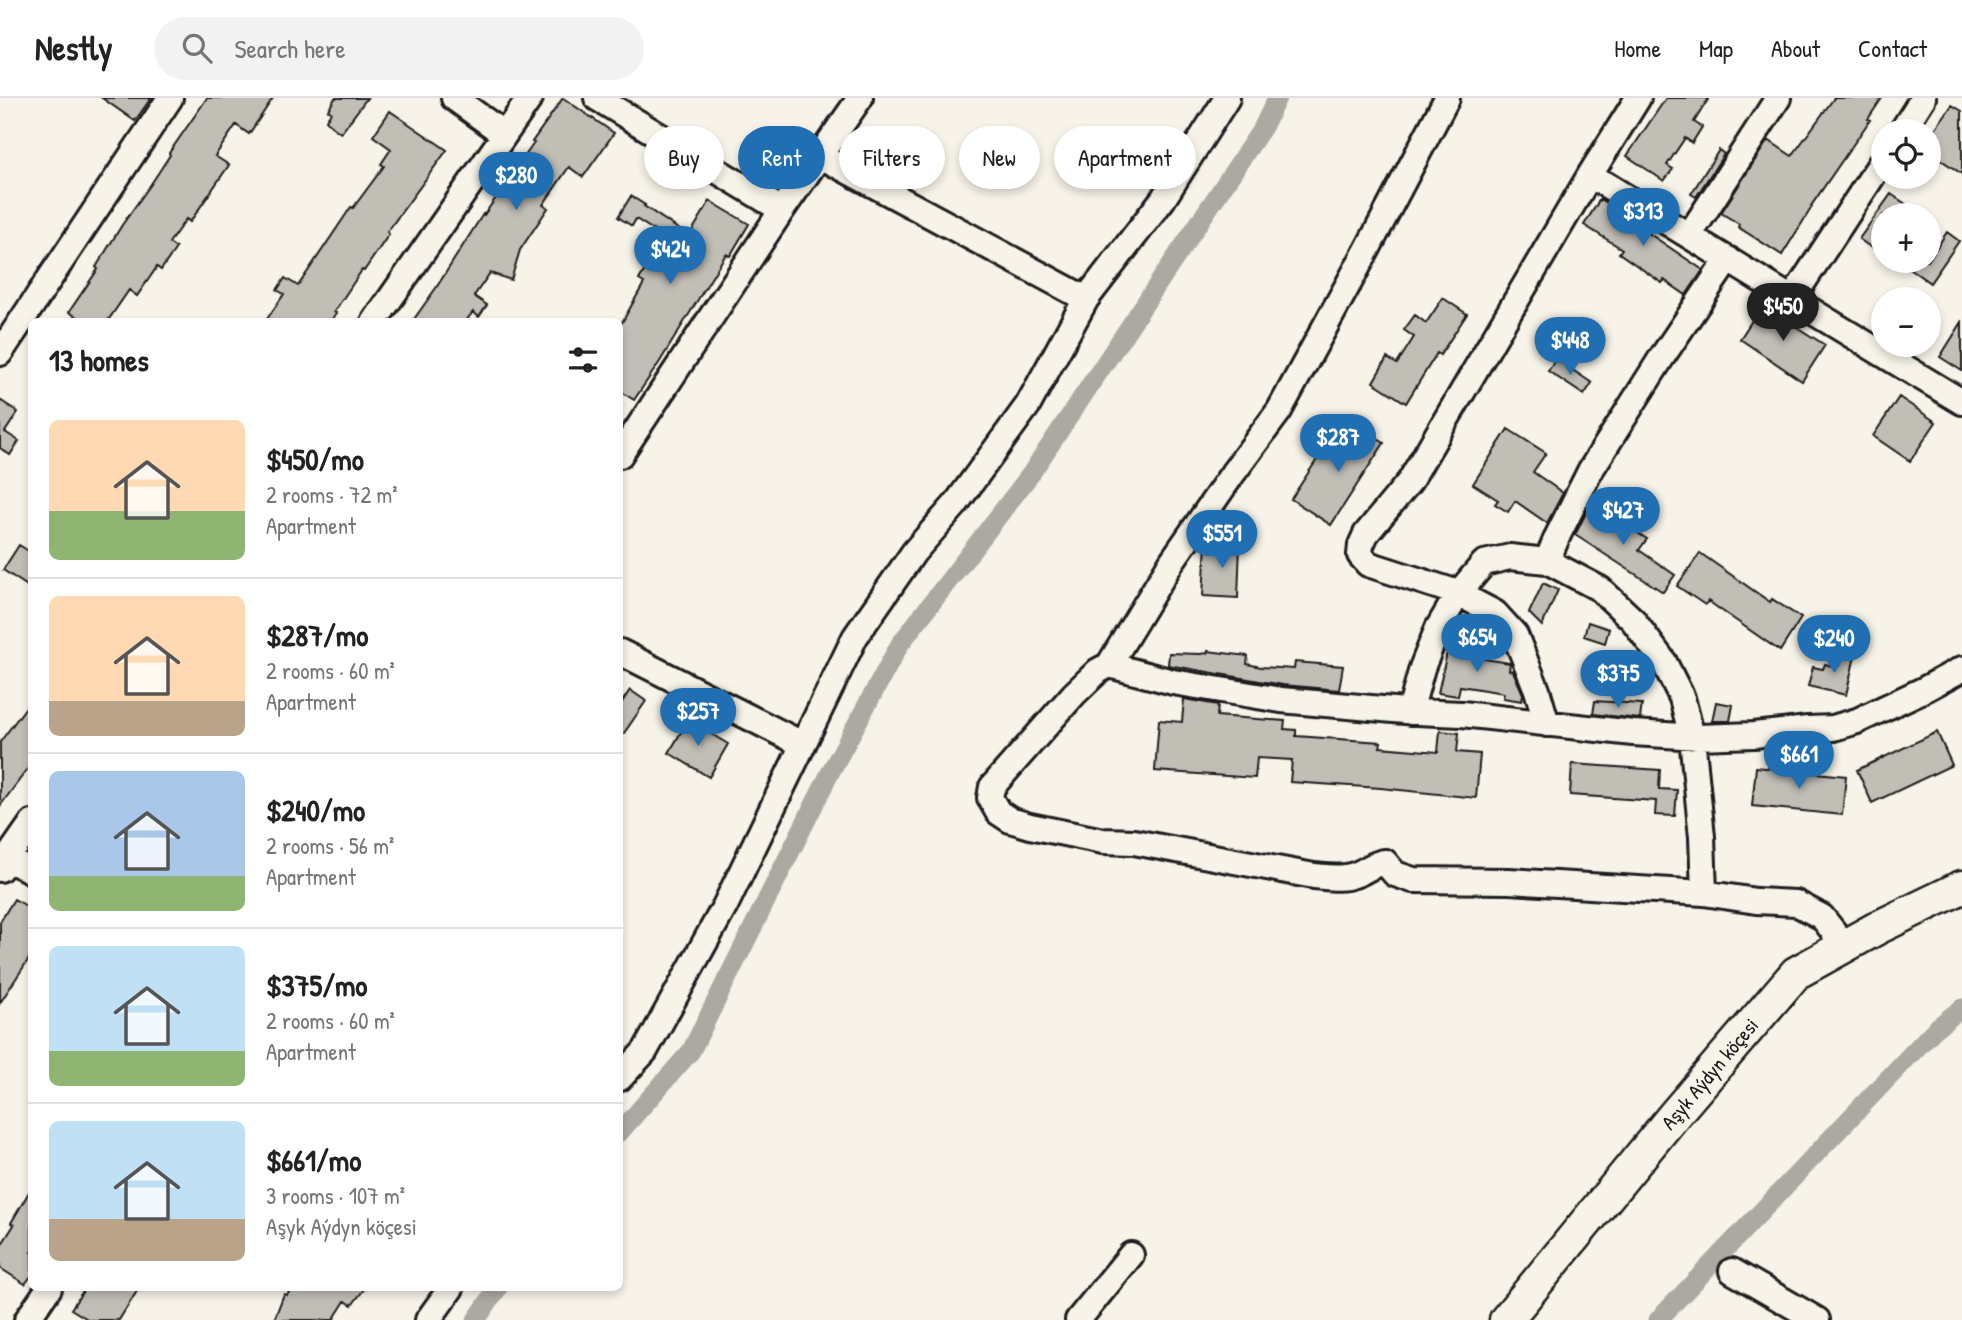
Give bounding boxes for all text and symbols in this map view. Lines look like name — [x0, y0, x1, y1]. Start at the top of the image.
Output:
search box — [154, 17, 644, 80]
text: Nestly — [35, 26, 112, 70]
icon: search — [178, 29, 216, 67]
text: Search here — [234, 31, 346, 66]
text: Home — [1614, 32, 1661, 64]
text: Map — [1699, 32, 1733, 64]
text: About — [1771, 32, 1820, 64]
text: Contact — [1858, 32, 1927, 64]
map controls — [1871, 119, 1941, 357]
button: locate — [1871, 119, 1941, 189]
chip: Buy — [644, 126, 724, 189]
chip: Rent — [738, 126, 825, 189]
chip: Filters — [839, 126, 945, 189]
chip: New — [959, 126, 1040, 189]
chip: Apartment — [1054, 126, 1196, 189]
pin: $280 — [475, 152, 557, 212]
text: $280 — [495, 159, 537, 190]
pin: $313 — [1602, 188, 1684, 248]
text: $313 — [1623, 195, 1663, 226]
button: + — [1871, 203, 1941, 273]
pin: $424 — [629, 226, 711, 286]
text: $424 — [650, 233, 690, 264]
pin: $450 — [1742, 284, 1824, 343]
button: − — [1871, 287, 1941, 357]
text: $450 — [1763, 290, 1803, 321]
pin: $448 — [1529, 317, 1611, 377]
text: $448 — [1551, 324, 1589, 355]
text: 13 homes — [49, 340, 149, 380]
icon: filters — [564, 341, 602, 379]
pin: $287 — [1297, 414, 1379, 474]
text: $287 — [1316, 421, 1360, 452]
text: $450/mo — [266, 439, 364, 479]
icon: home — [105, 448, 189, 532]
text: 2 rooms · 72 m² — [266, 479, 398, 510]
pin: $427 — [1582, 488, 1664, 547]
text: $427 — [1602, 494, 1644, 525]
text: Apartment — [266, 510, 356, 541]
pin: $551 — [1181, 510, 1263, 570]
text: $551 — [1202, 517, 1242, 548]
pin: $654 — [1436, 614, 1518, 674]
text: $287/mo — [266, 615, 368, 655]
pin: $240 — [1793, 616, 1875, 675]
text: $654 — [1457, 621, 1497, 652]
text: $240 — [1813, 622, 1855, 653]
icon: home — [105, 624, 189, 708]
pin: $375 — [1577, 650, 1659, 710]
text: 2 rooms · 60 m² — [266, 655, 395, 686]
text: $375 — [1596, 657, 1640, 688]
text: Apartment — [266, 686, 356, 717]
pin: $257 — [657, 688, 739, 748]
text: $257 — [676, 695, 720, 726]
pin: $661 — [1758, 732, 1840, 791]
text: $661 — [1780, 738, 1818, 769]
text: $240/mo — [266, 790, 365, 830]
icon: home — [105, 799, 189, 883]
text: 2 rooms · 56 m² — [266, 830, 394, 861]
text: Apartment — [266, 861, 356, 892]
text: $375/mo — [266, 965, 367, 1005]
icon: home — [105, 974, 189, 1058]
text: 2 rooms · 60 m² — [266, 1005, 395, 1036]
street label: Aşyk Aýdyn köçesi — [1654, 1012, 1765, 1136]
text: Apartment — [266, 1036, 356, 1067]
text: $661/mo — [266, 1140, 361, 1180]
icon: home — [105, 1149, 189, 1233]
text: 3 rooms · 107 m² — [266, 1180, 405, 1211]
text: Aşyk Aýdyn köçesi — [266, 1211, 417, 1242]

